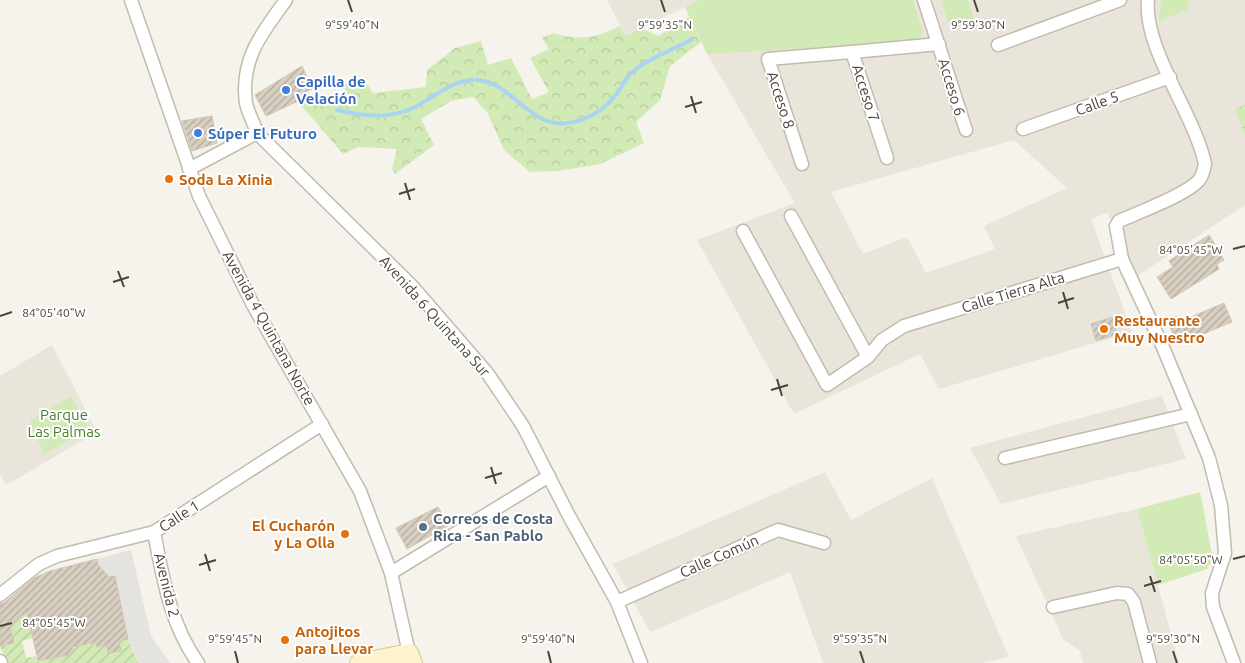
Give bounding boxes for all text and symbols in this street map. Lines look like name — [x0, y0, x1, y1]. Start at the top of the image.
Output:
text: 9°59'40"N — [325, 18, 379, 31]
text: 9°59'35"N — [638, 18, 692, 31]
text: 9°59'30"N — [951, 18, 1005, 31]
street label: Acceso 6 — [935, 56, 969, 118]
street label: Acceso 7 — [849, 62, 883, 124]
street label: Acceso 8 — [764, 69, 798, 131]
place label: Capilla de Velación — [296, 73, 366, 107]
marker: Capilla de Velación — [280, 84, 292, 96]
street label: Calle 5 — [1073, 87, 1121, 119]
place label: Súper El Futuro — [208, 125, 317, 142]
marker: Súper El Futuro — [192, 127, 204, 139]
place label: Soda La Xinia — [179, 171, 273, 188]
marker: Soda La Xinia — [163, 173, 175, 185]
text: 84°05'45"W — [1159, 243, 1223, 256]
street label: Avenida 4 Quintana Norte — [219, 248, 319, 408]
street label: Avenida 6 Quintana Sur — [376, 252, 494, 380]
street label: Calle Tierra Alta — [959, 268, 1067, 316]
text: 84°05'40"W — [22, 306, 86, 319]
place label: Restaurante Muy Nuestro — [1114, 312, 1205, 346]
marker: Restaurante Muy Nuestro — [1098, 323, 1110, 335]
park label: Parque Las Palmas — [28, 406, 100, 440]
street label: Calle 1 — [156, 497, 202, 535]
place label: Correos de Costa Rica - San Pablo — [433, 510, 553, 544]
place label: El Cucharón y La Olla — [252, 517, 335, 551]
marker: Correos de Costa Rica - San Pablo — [417, 521, 429, 533]
marker: El Cucharón y La Olla — [339, 528, 351, 540]
street label: Calle Común — [677, 531, 761, 581]
street label: Avenida 2 — [151, 551, 183, 619]
text: 84°05'50"W — [1159, 553, 1223, 566]
text: 84°05'45"W — [22, 616, 86, 629]
place label: Antojitos para Llevar — [295, 623, 374, 657]
text: 9°59'45"N — [208, 632, 262, 645]
text: 9°59'40"N — [521, 632, 575, 645]
text: 9°59'35"N — [833, 632, 887, 645]
text: 9°59'30"N — [1146, 632, 1200, 645]
marker: Antojitos para Llevar — [279, 634, 291, 646]

